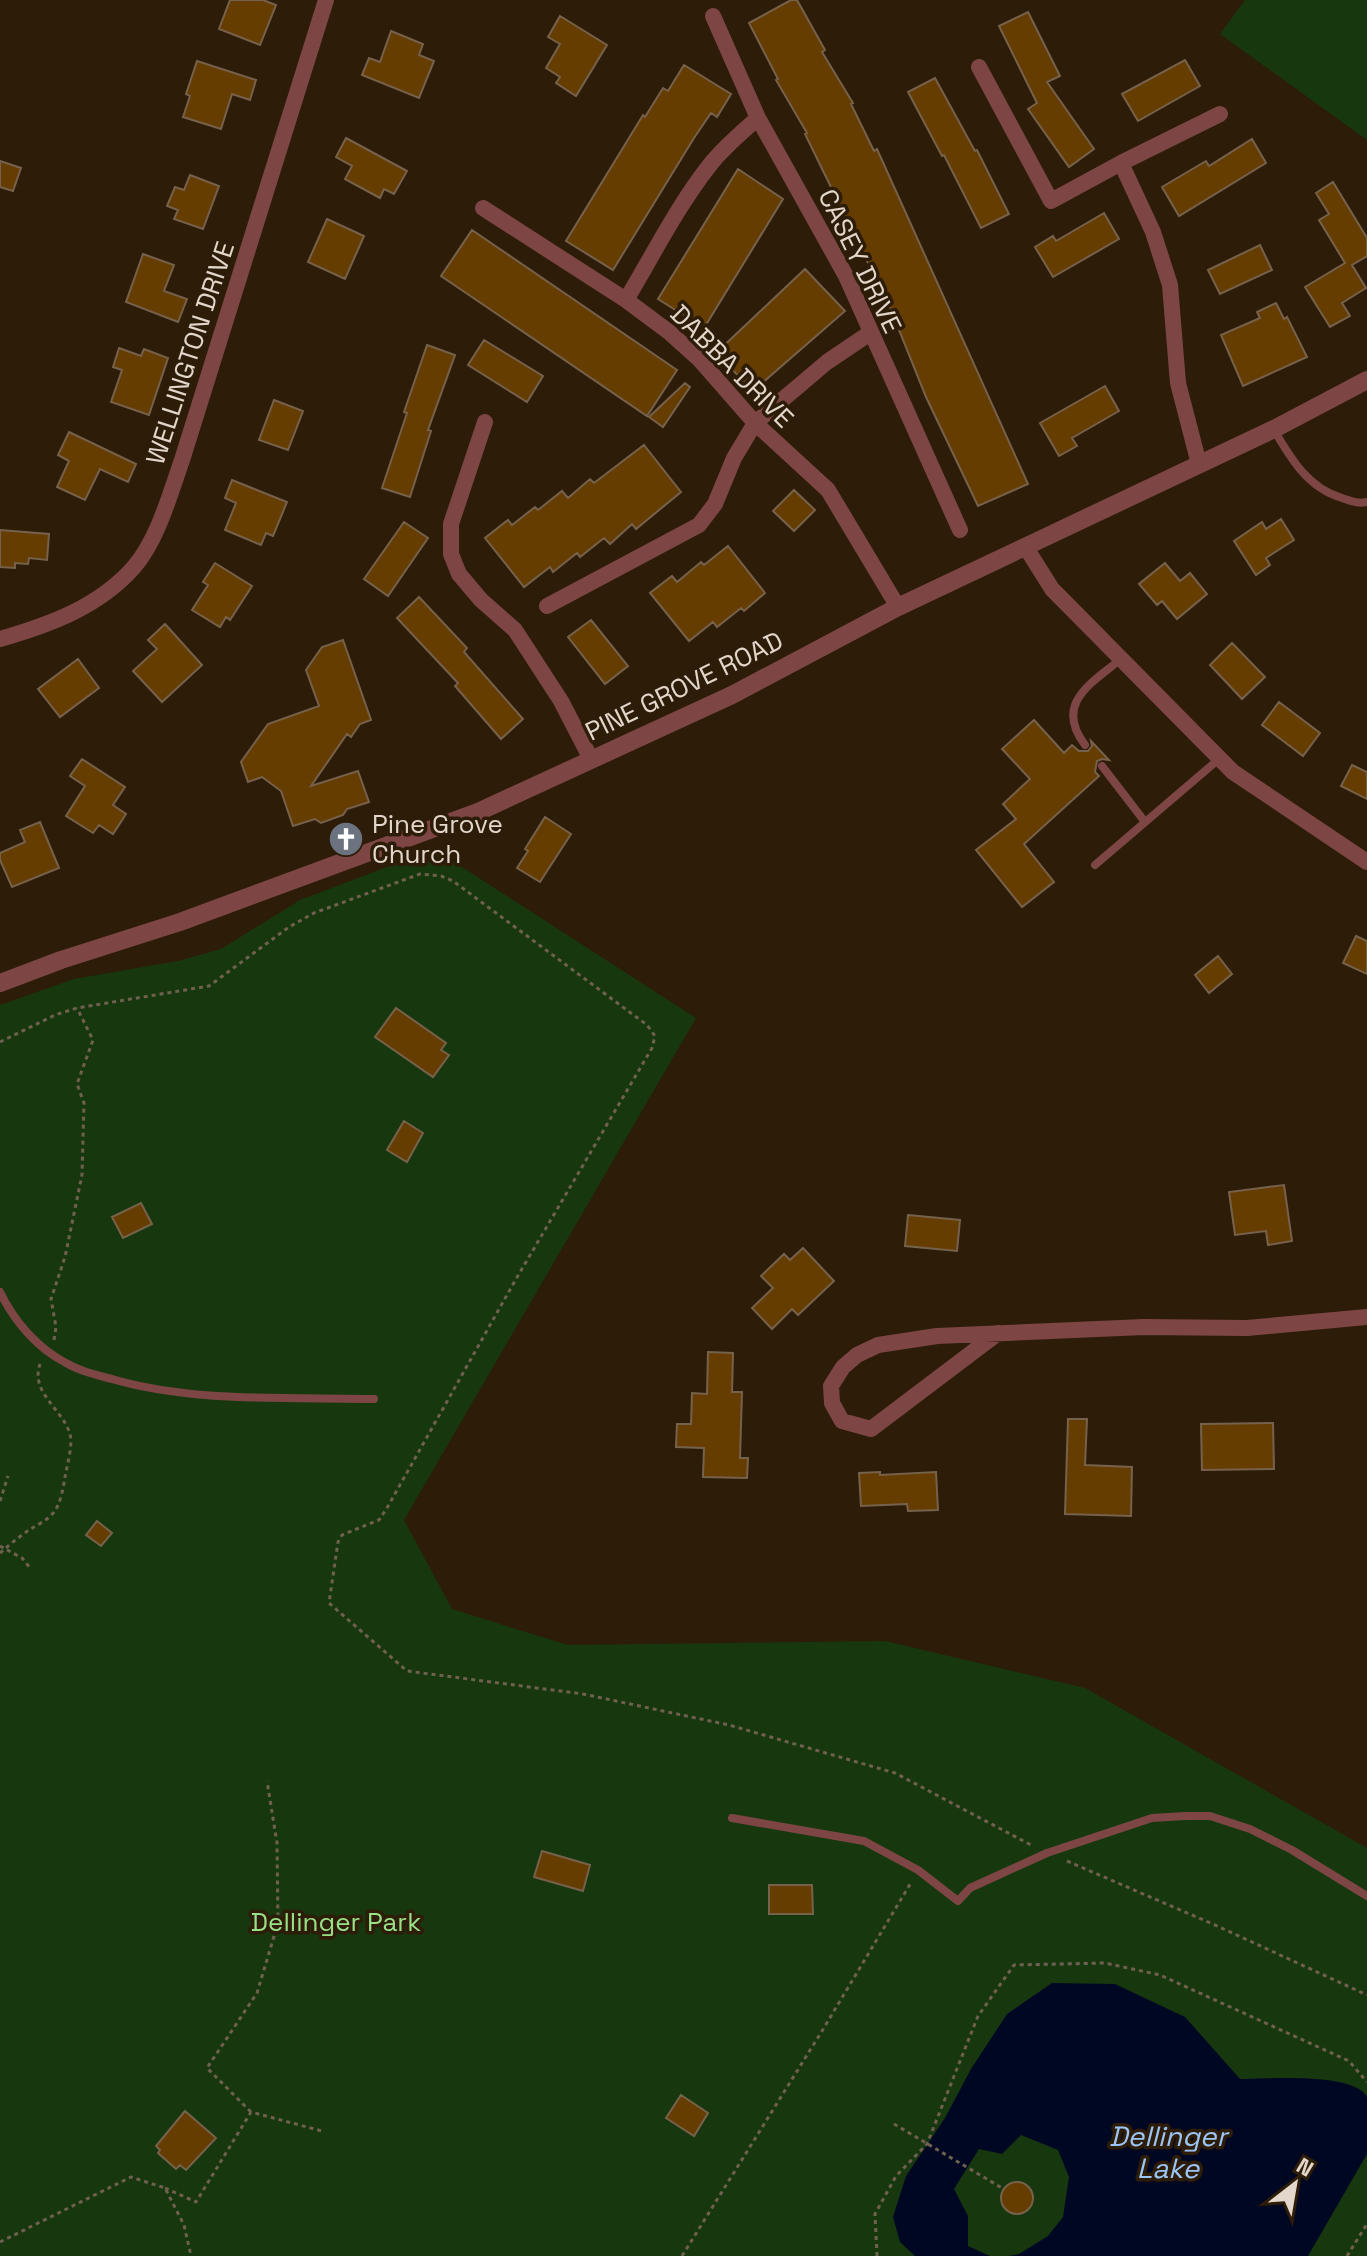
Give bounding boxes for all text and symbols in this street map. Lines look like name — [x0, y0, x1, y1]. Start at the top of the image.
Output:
street label: CASEY DRIVE — [810, 183, 910, 339]
street label: WELLINGTON DRIVE — [138, 237, 242, 469]
street label: DABBA DRIVE — [663, 297, 801, 435]
street label: PINE GROVE ROAD — [580, 623, 788, 749]
place label: Pine Grove Church — [372, 807, 503, 871]
church icon: Pine Grove Church — [327, 820, 365, 858]
park label: Dellinger Park — [251, 1905, 421, 1939]
water label: Dellinger Lake — [1109, 2118, 1230, 2186]
north arrow — [1255, 2144, 1335, 2224]
text: N — [1292, 2151, 1319, 2183]

